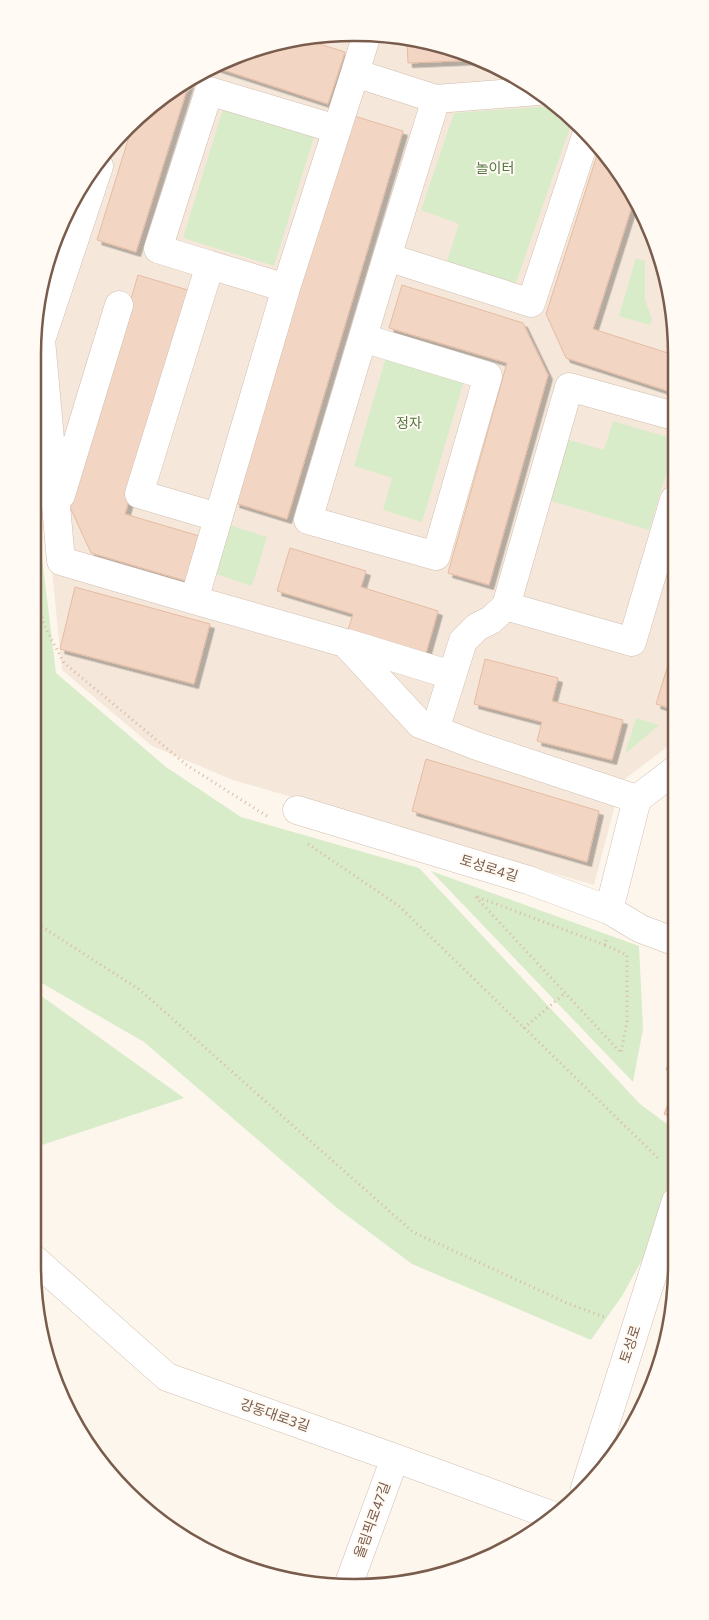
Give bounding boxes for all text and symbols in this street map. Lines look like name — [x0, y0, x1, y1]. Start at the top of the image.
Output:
park label: 놀이터 — [476, 159, 514, 176]
park label: 정자 — [396, 414, 422, 431]
street label: 토성로4길 — [458, 851, 520, 884]
street label: 토성로 — [615, 1323, 644, 1365]
street label: 강동대로3길 — [238, 1395, 312, 1434]
street label: 올림픽로47길 — [350, 1479, 393, 1560]

